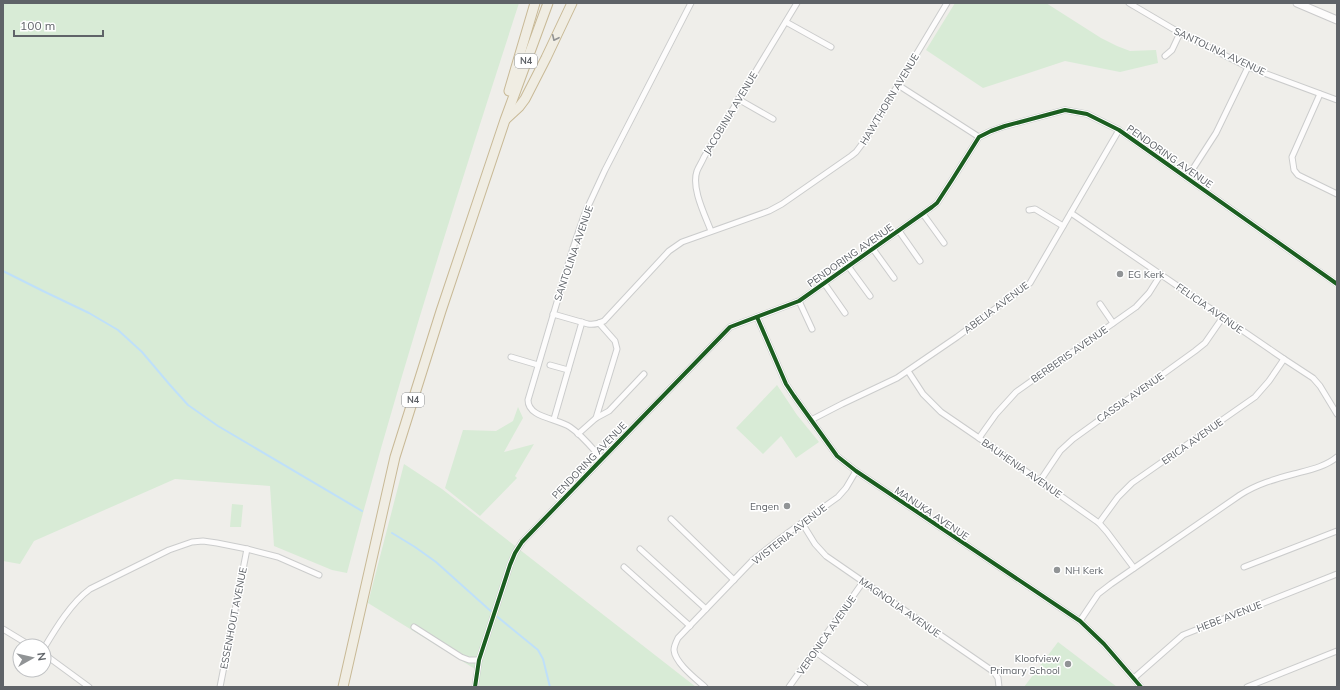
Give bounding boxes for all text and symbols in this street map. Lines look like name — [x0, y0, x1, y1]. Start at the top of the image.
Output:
scale bar — [14, 12, 103, 38]
text: 100 m — [20, 18, 55, 33]
street label: SANTOLINA AVENUE — [1172, 24, 1268, 79]
one-way arrow — [552, 34, 560, 42]
street label: HAWTHORN AVENUE — [857, 51, 922, 147]
road number: N4 — [515, 54, 537, 68]
street label: JACOBINIA AVENUE — [700, 69, 760, 157]
street label: PENDORING AVENUE — [1124, 122, 1215, 191]
street label: SANTOLINA AVENUE — [551, 204, 596, 303]
street label: PENDORING AVENUE — [805, 221, 896, 290]
place label: EG Kerk — [1128, 268, 1165, 281]
marker: EG Kerk — [1115, 269, 1125, 279]
street label: ABELIA AVENUE — [961, 279, 1032, 336]
street label: FELICIA AVENUE — [1174, 280, 1246, 337]
street label: BERBERIS AVENUE — [1028, 323, 1110, 386]
street label: CASSIA AVENUE — [1094, 369, 1167, 425]
road number: N4 — [402, 393, 424, 407]
street label: ERICA AVENUE — [1159, 415, 1226, 467]
street label: PENDORING AVENUE — [549, 419, 630, 502]
street label: BAUHENIA AVENUE — [979, 436, 1065, 501]
street label: MANUKA AVENUE — [892, 484, 972, 543]
place label: Engen — [750, 500, 779, 513]
street label: WISTERIA AVENUE — [749, 501, 829, 568]
marker: Engen — [782, 501, 792, 511]
place label: NH Kerk — [1065, 564, 1104, 577]
marker: NH Kerk — [1052, 565, 1062, 575]
street label: ESSENHOUT AVENUE — [217, 566, 250, 670]
street label: MAGNOLIA AVENUE — [856, 574, 943, 641]
street label: VERONICA AVENUE — [794, 593, 859, 678]
street label: HEBE AVENUE — [1195, 598, 1264, 635]
north arrow — [12, 638, 52, 678]
text: N — [34, 652, 49, 662]
place label: Kloofview Primary School — [990, 652, 1060, 677]
marker: Kloofview Primary School — [1063, 659, 1073, 669]

